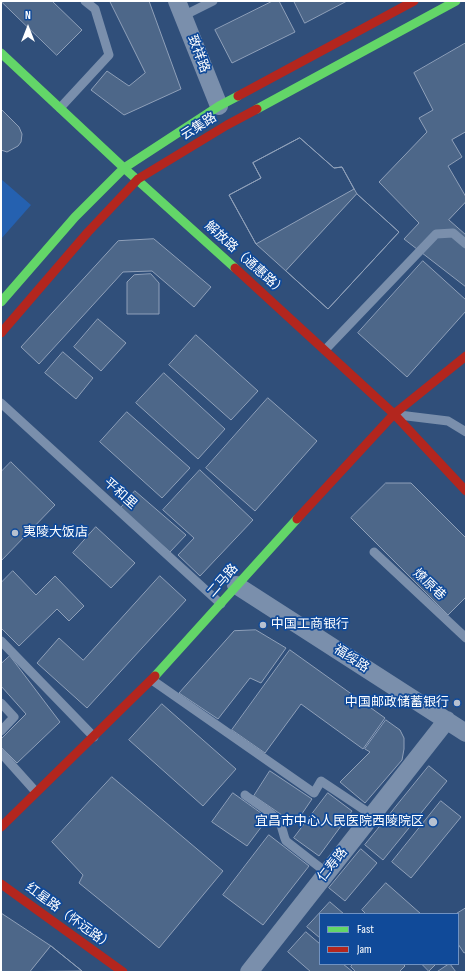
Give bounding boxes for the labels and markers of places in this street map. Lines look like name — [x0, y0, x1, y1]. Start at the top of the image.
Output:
place label: 夷陵大饭店 — [23, 525, 88, 541]
marker: 夷陵大饭店 — [10, 528, 20, 538]
place label: 中国工商银行 — [271, 617, 349, 633]
marker: 中国工商银行 — [258, 620, 268, 630]
place label: 中国邮政储蓄银行 — [345, 695, 449, 711]
marker: 中国邮政储蓄银行 — [452, 698, 462, 708]
place label: 宜昌市中心人民医院西陵院区 — [255, 814, 424, 830]
marker: 宜昌市中心人民医院西陵院区 — [427, 816, 439, 828]

